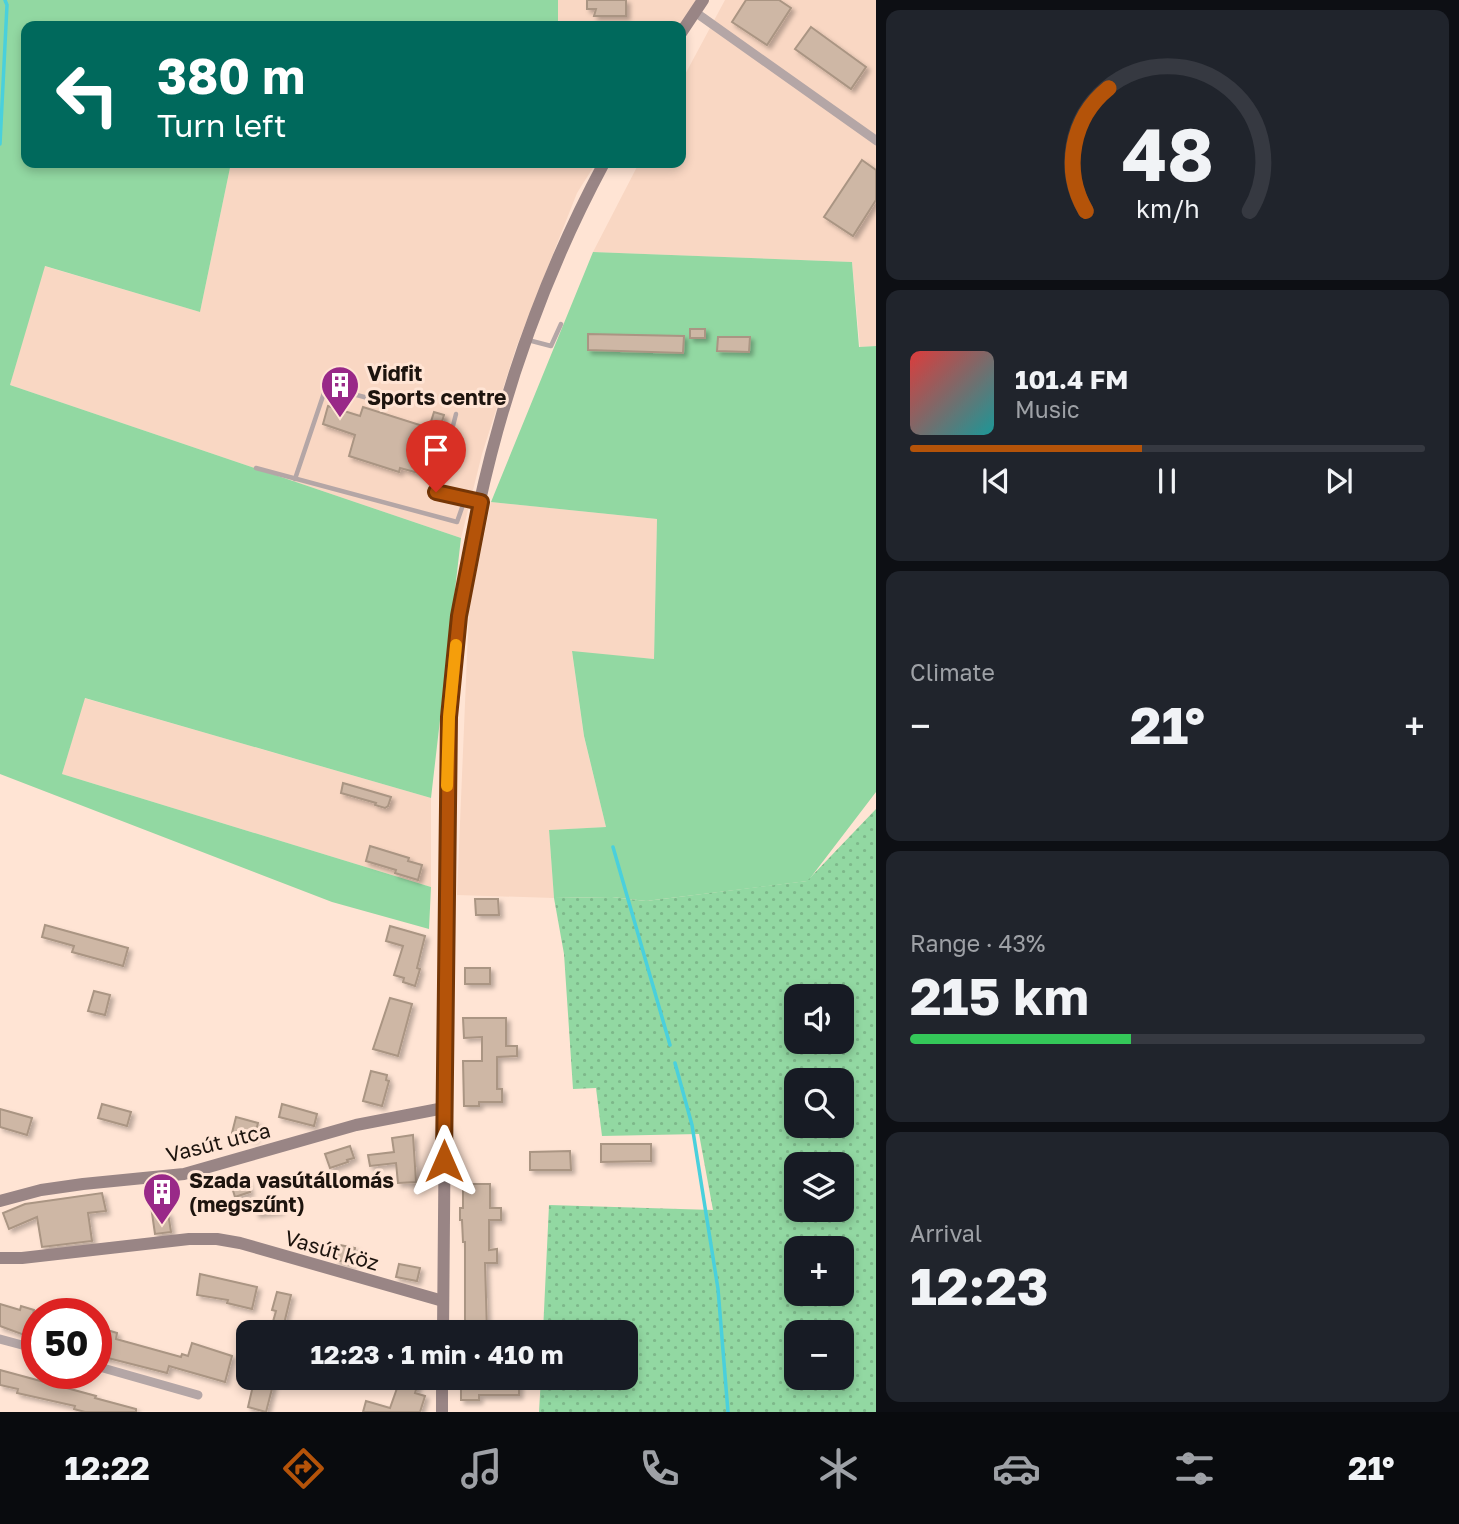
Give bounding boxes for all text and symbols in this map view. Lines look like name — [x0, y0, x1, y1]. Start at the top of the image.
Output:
text: 380 m — [157, 46, 305, 105]
icon: left — [42, 49, 133, 140]
text: Turn left — [157, 106, 286, 144]
text: 48 — [1121, 111, 1214, 198]
text: km/h — [1136, 193, 1199, 224]
place label: Vidfit Sports centre — [367, 360, 506, 410]
building icon: Vidfit Sports centre — [319, 364, 361, 419]
text: 101.4 FM — [1015, 364, 1128, 395]
text: Music — [1015, 395, 1080, 423]
pin — [406, 420, 466, 492]
icon: arrive — [417, 431, 455, 469]
icon: previous — [977, 462, 1015, 500]
icon: pause — [1148, 462, 1186, 500]
icon: next — [1320, 462, 1358, 500]
text: Climate — [910, 658, 995, 686]
text: 21° — [1130, 693, 1205, 755]
text: − — [910, 703, 931, 748]
text: + — [1404, 703, 1425, 748]
text: Range · 43% — [910, 929, 1045, 957]
text: 215 km — [910, 964, 1089, 1026]
map controls — [784, 984, 854, 1390]
button: sound — [784, 984, 854, 1054]
button: search — [784, 1068, 854, 1138]
street label: Vasút utca — [163, 1116, 273, 1168]
position arrow — [407, 1124, 481, 1198]
button: layers — [784, 1152, 854, 1222]
place label: Szada vasútállomás (megszűnt) — [189, 1167, 394, 1217]
building icon: Szada vasútállomás (megszűnt) — [141, 1171, 183, 1226]
text: Arrival — [910, 1219, 982, 1247]
street label: Vasút köz — [282, 1224, 382, 1276]
button: + — [784, 1236, 854, 1306]
text: 12:23 — [910, 1254, 1049, 1316]
speed limit sign: 50 — [21, 1298, 112, 1389]
button: − — [784, 1320, 854, 1390]
text: 12:23 · 1 min · 410 m — [310, 1339, 564, 1370]
icon: directions — [279, 1444, 328, 1493]
icon: music — [457, 1444, 506, 1493]
icon: phone — [635, 1444, 684, 1493]
icon: climate — [814, 1444, 863, 1493]
icon: car — [992, 1444, 1041, 1493]
icon: filters — [1170, 1444, 1219, 1493]
text: 12:22 — [65, 1449, 150, 1487]
text: 21° — [1348, 1449, 1394, 1487]

